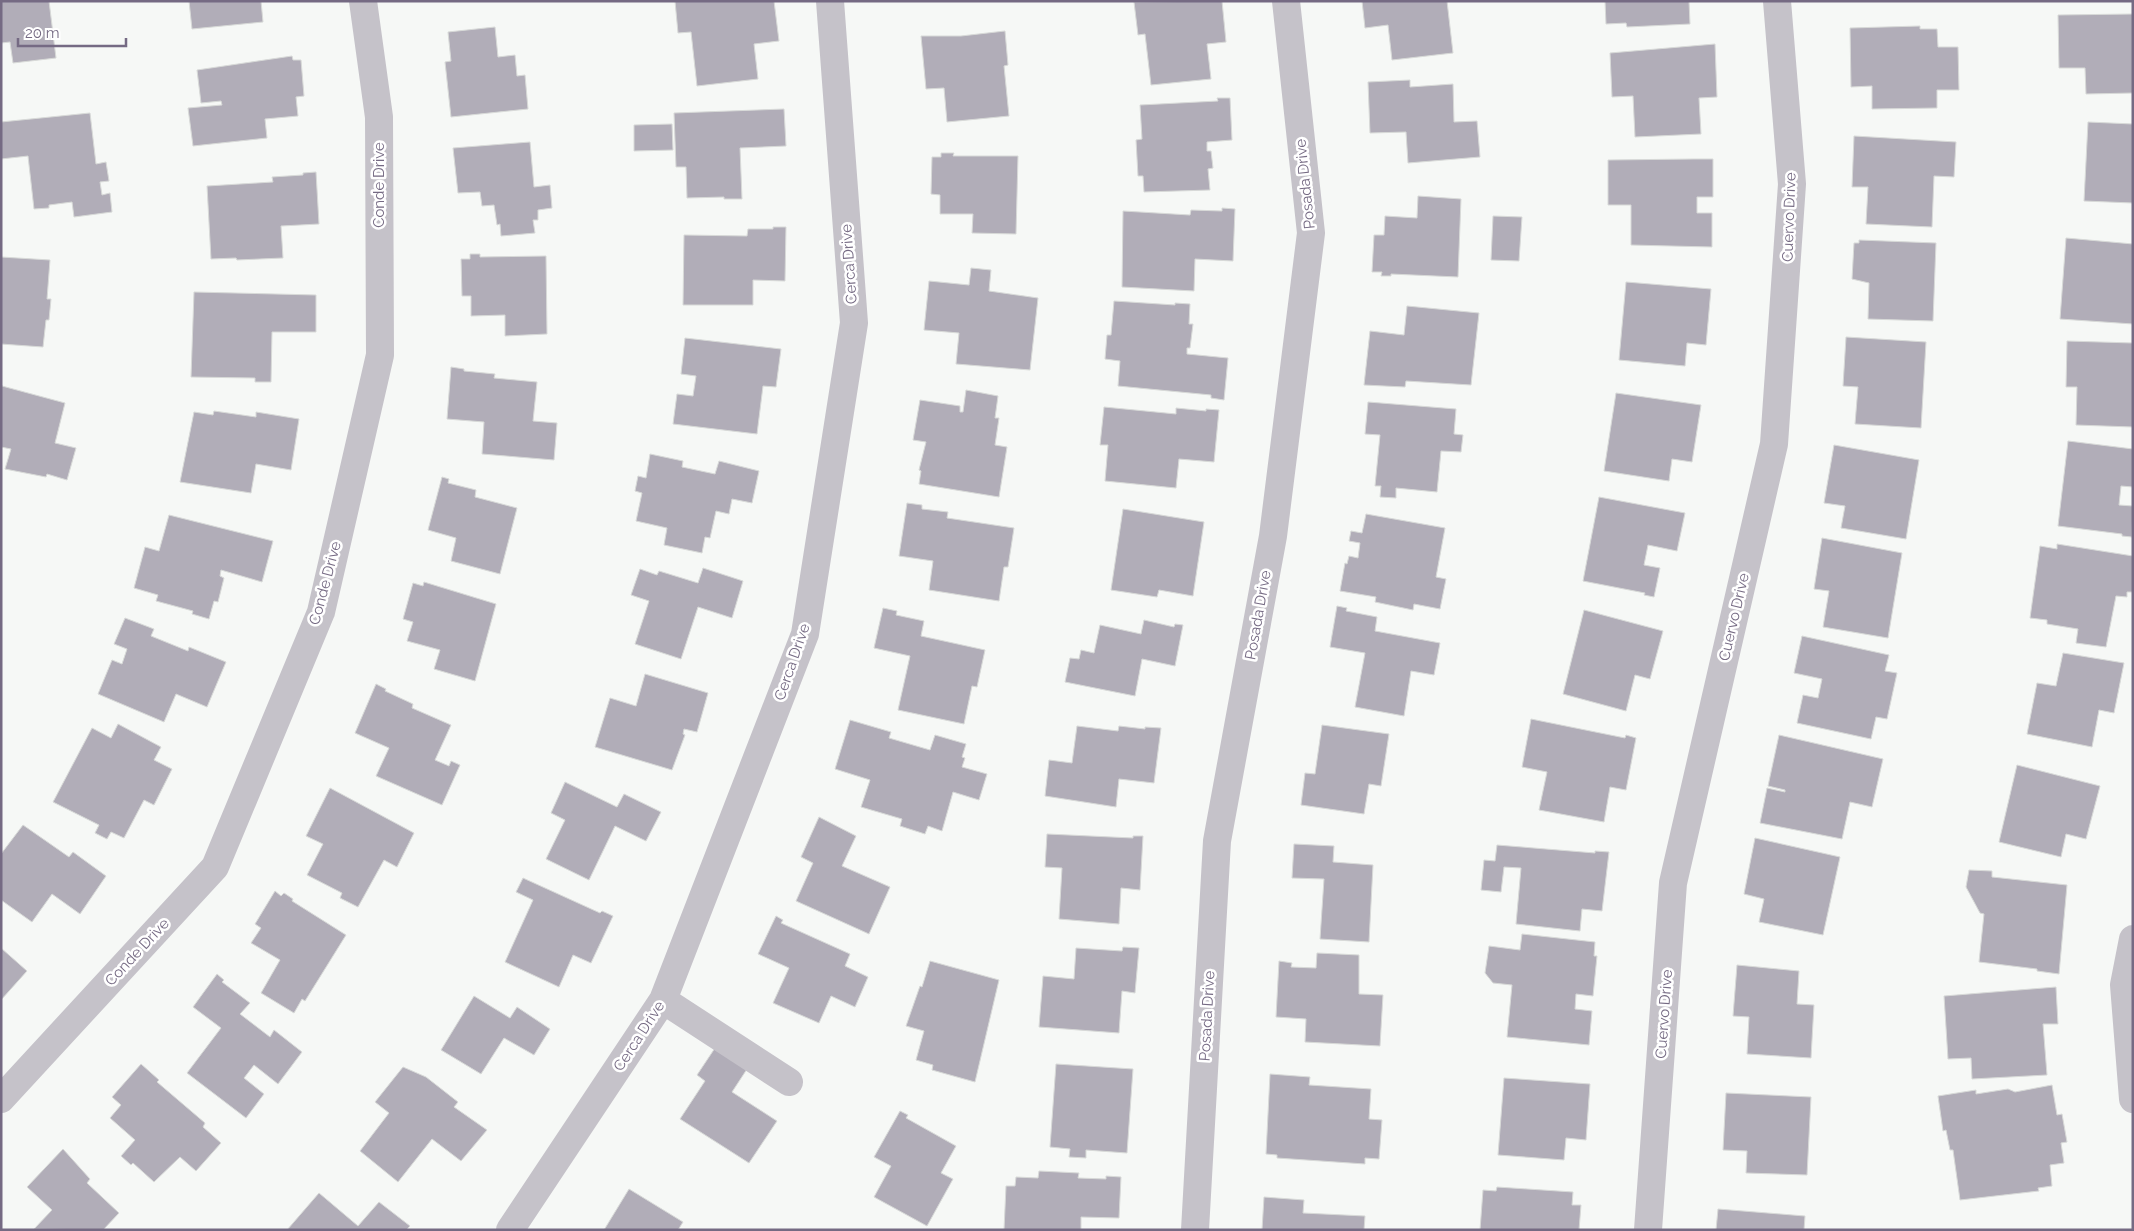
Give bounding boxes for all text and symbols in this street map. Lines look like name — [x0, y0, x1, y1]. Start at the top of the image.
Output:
scale bar — [18, 15, 125, 47]
text: 20 m — [25, 24, 60, 42]
street label: Posada Drive — [1291, 138, 1319, 230]
street label: Conde Drive — [370, 142, 388, 228]
street label: Cuervo Drive — [1778, 172, 1800, 262]
street label: Cerca Drive — [837, 223, 861, 305]
street label: Conde Drive — [305, 539, 345, 627]
street label: Posada Drive — [1241, 569, 1275, 661]
street label: Cuervo Drive — [1715, 571, 1753, 663]
street label: Cerca Drive — [770, 621, 814, 703]
street label: Conde Drive — [101, 914, 173, 989]
street label: Cuervo Drive — [1652, 969, 1676, 1059]
street label: Posada Drive — [1196, 970, 1218, 1062]
street label: Cerca Drive — [610, 997, 668, 1075]

